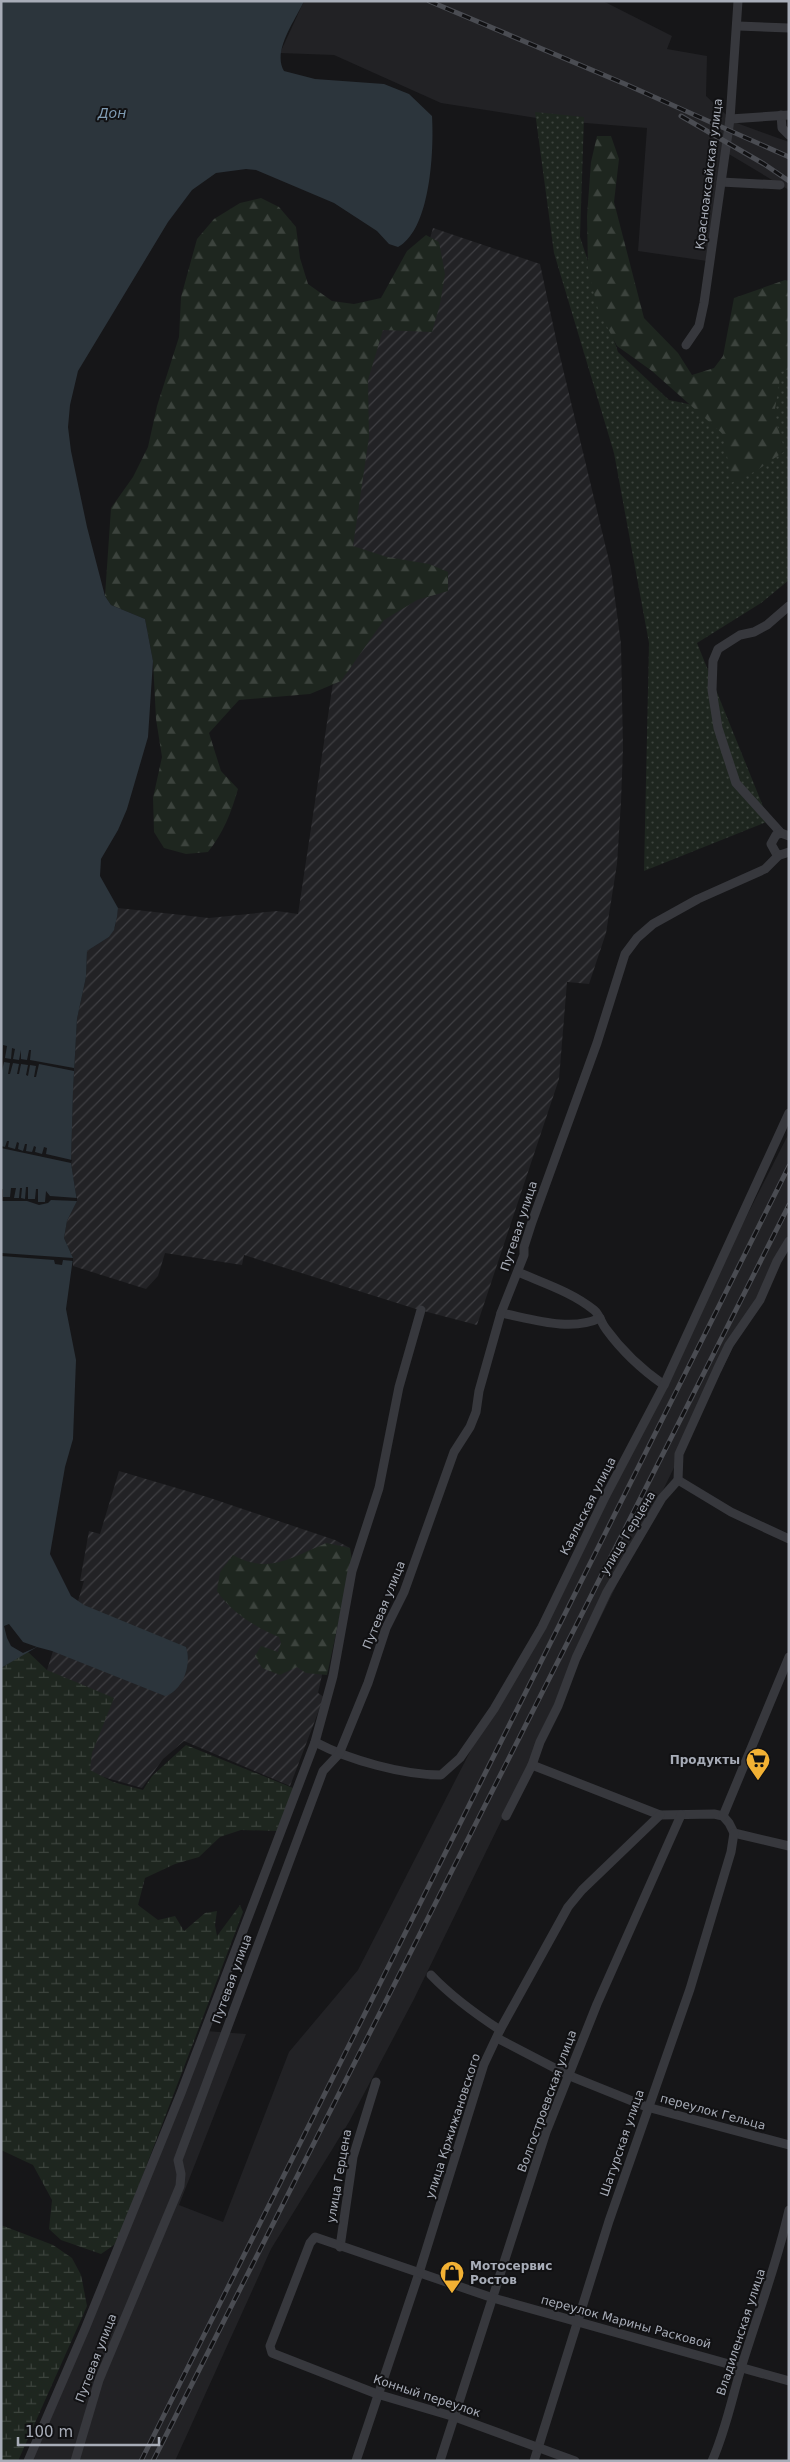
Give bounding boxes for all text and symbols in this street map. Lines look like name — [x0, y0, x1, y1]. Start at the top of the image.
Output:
street label: Красноаксайская улица — [693, 98, 725, 250]
water label: Дон — [97, 105, 126, 121]
street label: Путевая улица — [498, 1179, 540, 1273]
street label: Каяльская улица — [557, 1455, 619, 1557]
street label: улица Герцена — [598, 1489, 658, 1577]
street label: Путевая улица — [360, 1559, 408, 1651]
supermarket icon: Продукты — [745, 1747, 771, 1781]
place label: Продукты — [670, 1753, 740, 1767]
street label: Путевая улица — [209, 1932, 255, 2026]
street label: Волгостроевская улица — [515, 2028, 579, 2174]
street label: улица Кржижановского — [423, 2052, 483, 2200]
street label: Шатурская улица — [597, 2088, 647, 2198]
street label: переулок Гельца — [659, 2091, 767, 2133]
street label: улица Герцена — [324, 2128, 354, 2224]
place label: Мотосервис Ростов — [470, 2259, 552, 2287]
shop icon: Мотосервис Ростов — [439, 2260, 465, 2294]
street label: Владиленская улица — [714, 2267, 768, 2397]
street label: переулок Марины Расковой — [539, 2293, 713, 2351]
street label: Путевая улица — [73, 2312, 119, 2404]
street label: Конный переулок — [371, 2372, 483, 2420]
scale bar — [18, 2414, 159, 2446]
text: 100 m — [25, 2423, 73, 2441]

